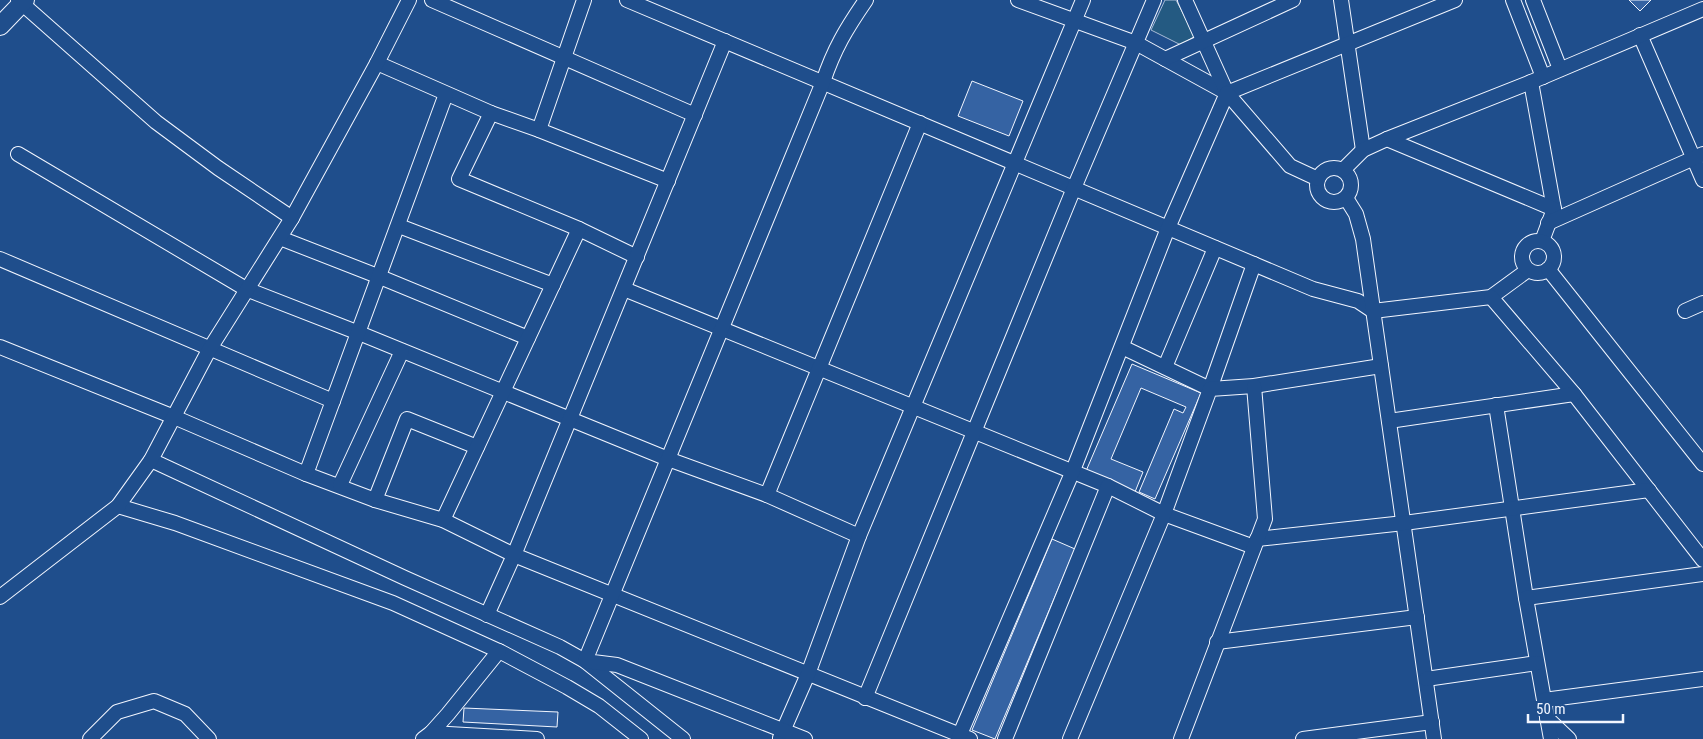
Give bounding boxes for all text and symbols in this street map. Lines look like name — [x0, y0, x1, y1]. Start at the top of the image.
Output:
scale bar — [1528, 692, 1623, 724]
text: 50 m — [1536, 700, 1566, 718]

